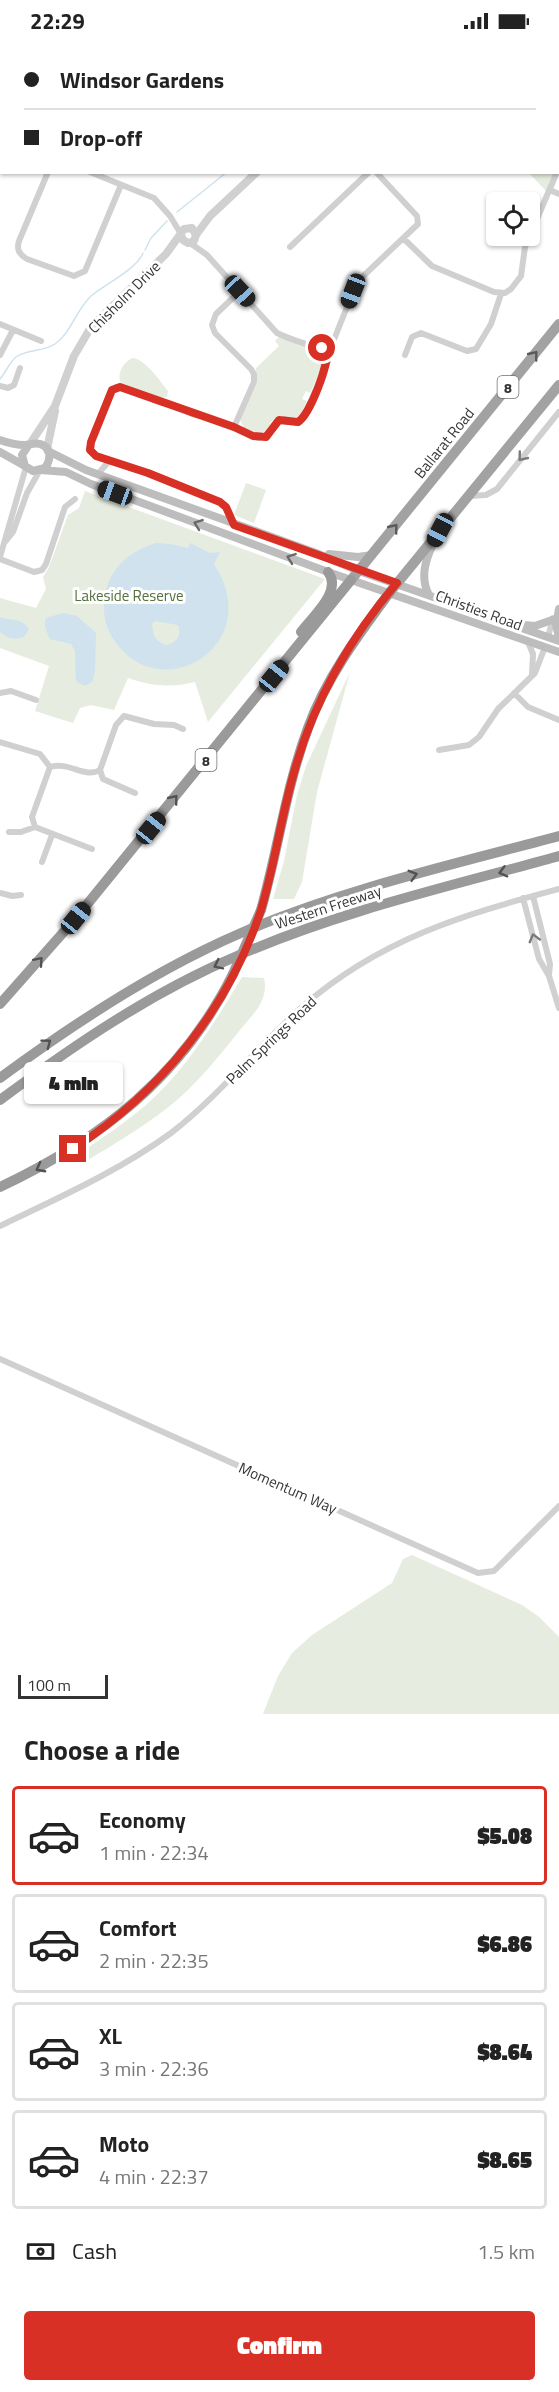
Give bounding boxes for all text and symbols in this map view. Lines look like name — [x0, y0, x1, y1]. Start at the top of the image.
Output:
text: 22:29 — [30, 4, 85, 38]
text: Windsor Gardens — [60, 63, 224, 97]
text: Drop-off — [60, 121, 142, 155]
map controls — [486, 192, 540, 246]
button: locate — [486, 192, 540, 246]
street label: Chisholm Drive — [82, 255, 166, 339]
car — [338, 271, 368, 311]
car — [221, 272, 259, 310]
route start — [308, 334, 335, 361]
one-way arrow — [527, 351, 538, 362]
road number: 8 — [498, 376, 518, 398]
street label: Ballarat Road — [408, 403, 480, 483]
one-way arrow — [519, 451, 530, 462]
car — [95, 478, 135, 508]
car — [424, 510, 456, 550]
one-way arrow — [193, 518, 204, 531]
one-way arrow — [386, 524, 397, 535]
one-way arrow — [286, 553, 297, 565]
park label: Lakeside Reserve — [74, 584, 184, 607]
street label: Christies Road — [433, 584, 525, 636]
car — [256, 656, 292, 696]
road number: 8 — [196, 749, 216, 771]
one-way arrow — [167, 795, 178, 806]
car — [133, 808, 169, 848]
one-way arrow — [498, 864, 508, 877]
one-way arrow — [408, 870, 418, 883]
street label: Western Freeway — [272, 879, 384, 935]
car — [58, 898, 94, 938]
one-way arrow — [528, 933, 541, 943]
one-way arrow — [32, 957, 43, 968]
one-way arrow — [214, 958, 224, 969]
street label: Palm Springs Road — [220, 991, 322, 1089]
one-way arrow — [40, 1040, 51, 1051]
callout: 4 min — [23, 1062, 122, 1104]
text: 4 min — [49, 1067, 98, 1098]
route end — [59, 1135, 86, 1162]
one-way arrow — [36, 1161, 46, 1172]
street label: Momentum Way — [235, 1456, 341, 1520]
scale bar — [18, 1672, 108, 1700]
text: 100 m — [27, 1673, 71, 1697]
text: Choose a ride — [24, 1729, 180, 1770]
text: Economy — [99, 1803, 186, 1837]
icon: car — [27, 1809, 81, 1863]
text: $5.08 — [477, 1819, 532, 1853]
text: 1 min · 22:34 — [99, 1837, 209, 1868]
text: Comfort — [99, 1911, 177, 1945]
icon: car — [27, 1917, 81, 1971]
text: $6.86 — [477, 1927, 532, 1961]
text: 2 min · 22:35 — [99, 1945, 209, 1976]
text: XL — [99, 2019, 122, 2053]
icon: car — [27, 2025, 81, 2079]
text: $8.64 — [477, 2035, 532, 2069]
text: 3 min · 22:36 — [99, 2053, 209, 2084]
text: Moto — [99, 2127, 149, 2161]
icon: car — [27, 2133, 81, 2187]
text: $8.65 — [477, 2143, 532, 2177]
text: 4 min · 22:37 — [99, 2161, 209, 2192]
text: Cash — [72, 2234, 117, 2268]
icon: cash — [24, 2235, 57, 2268]
text: 1.5 km — [478, 2236, 535, 2267]
button: Confirm — [24, 2311, 535, 2380]

